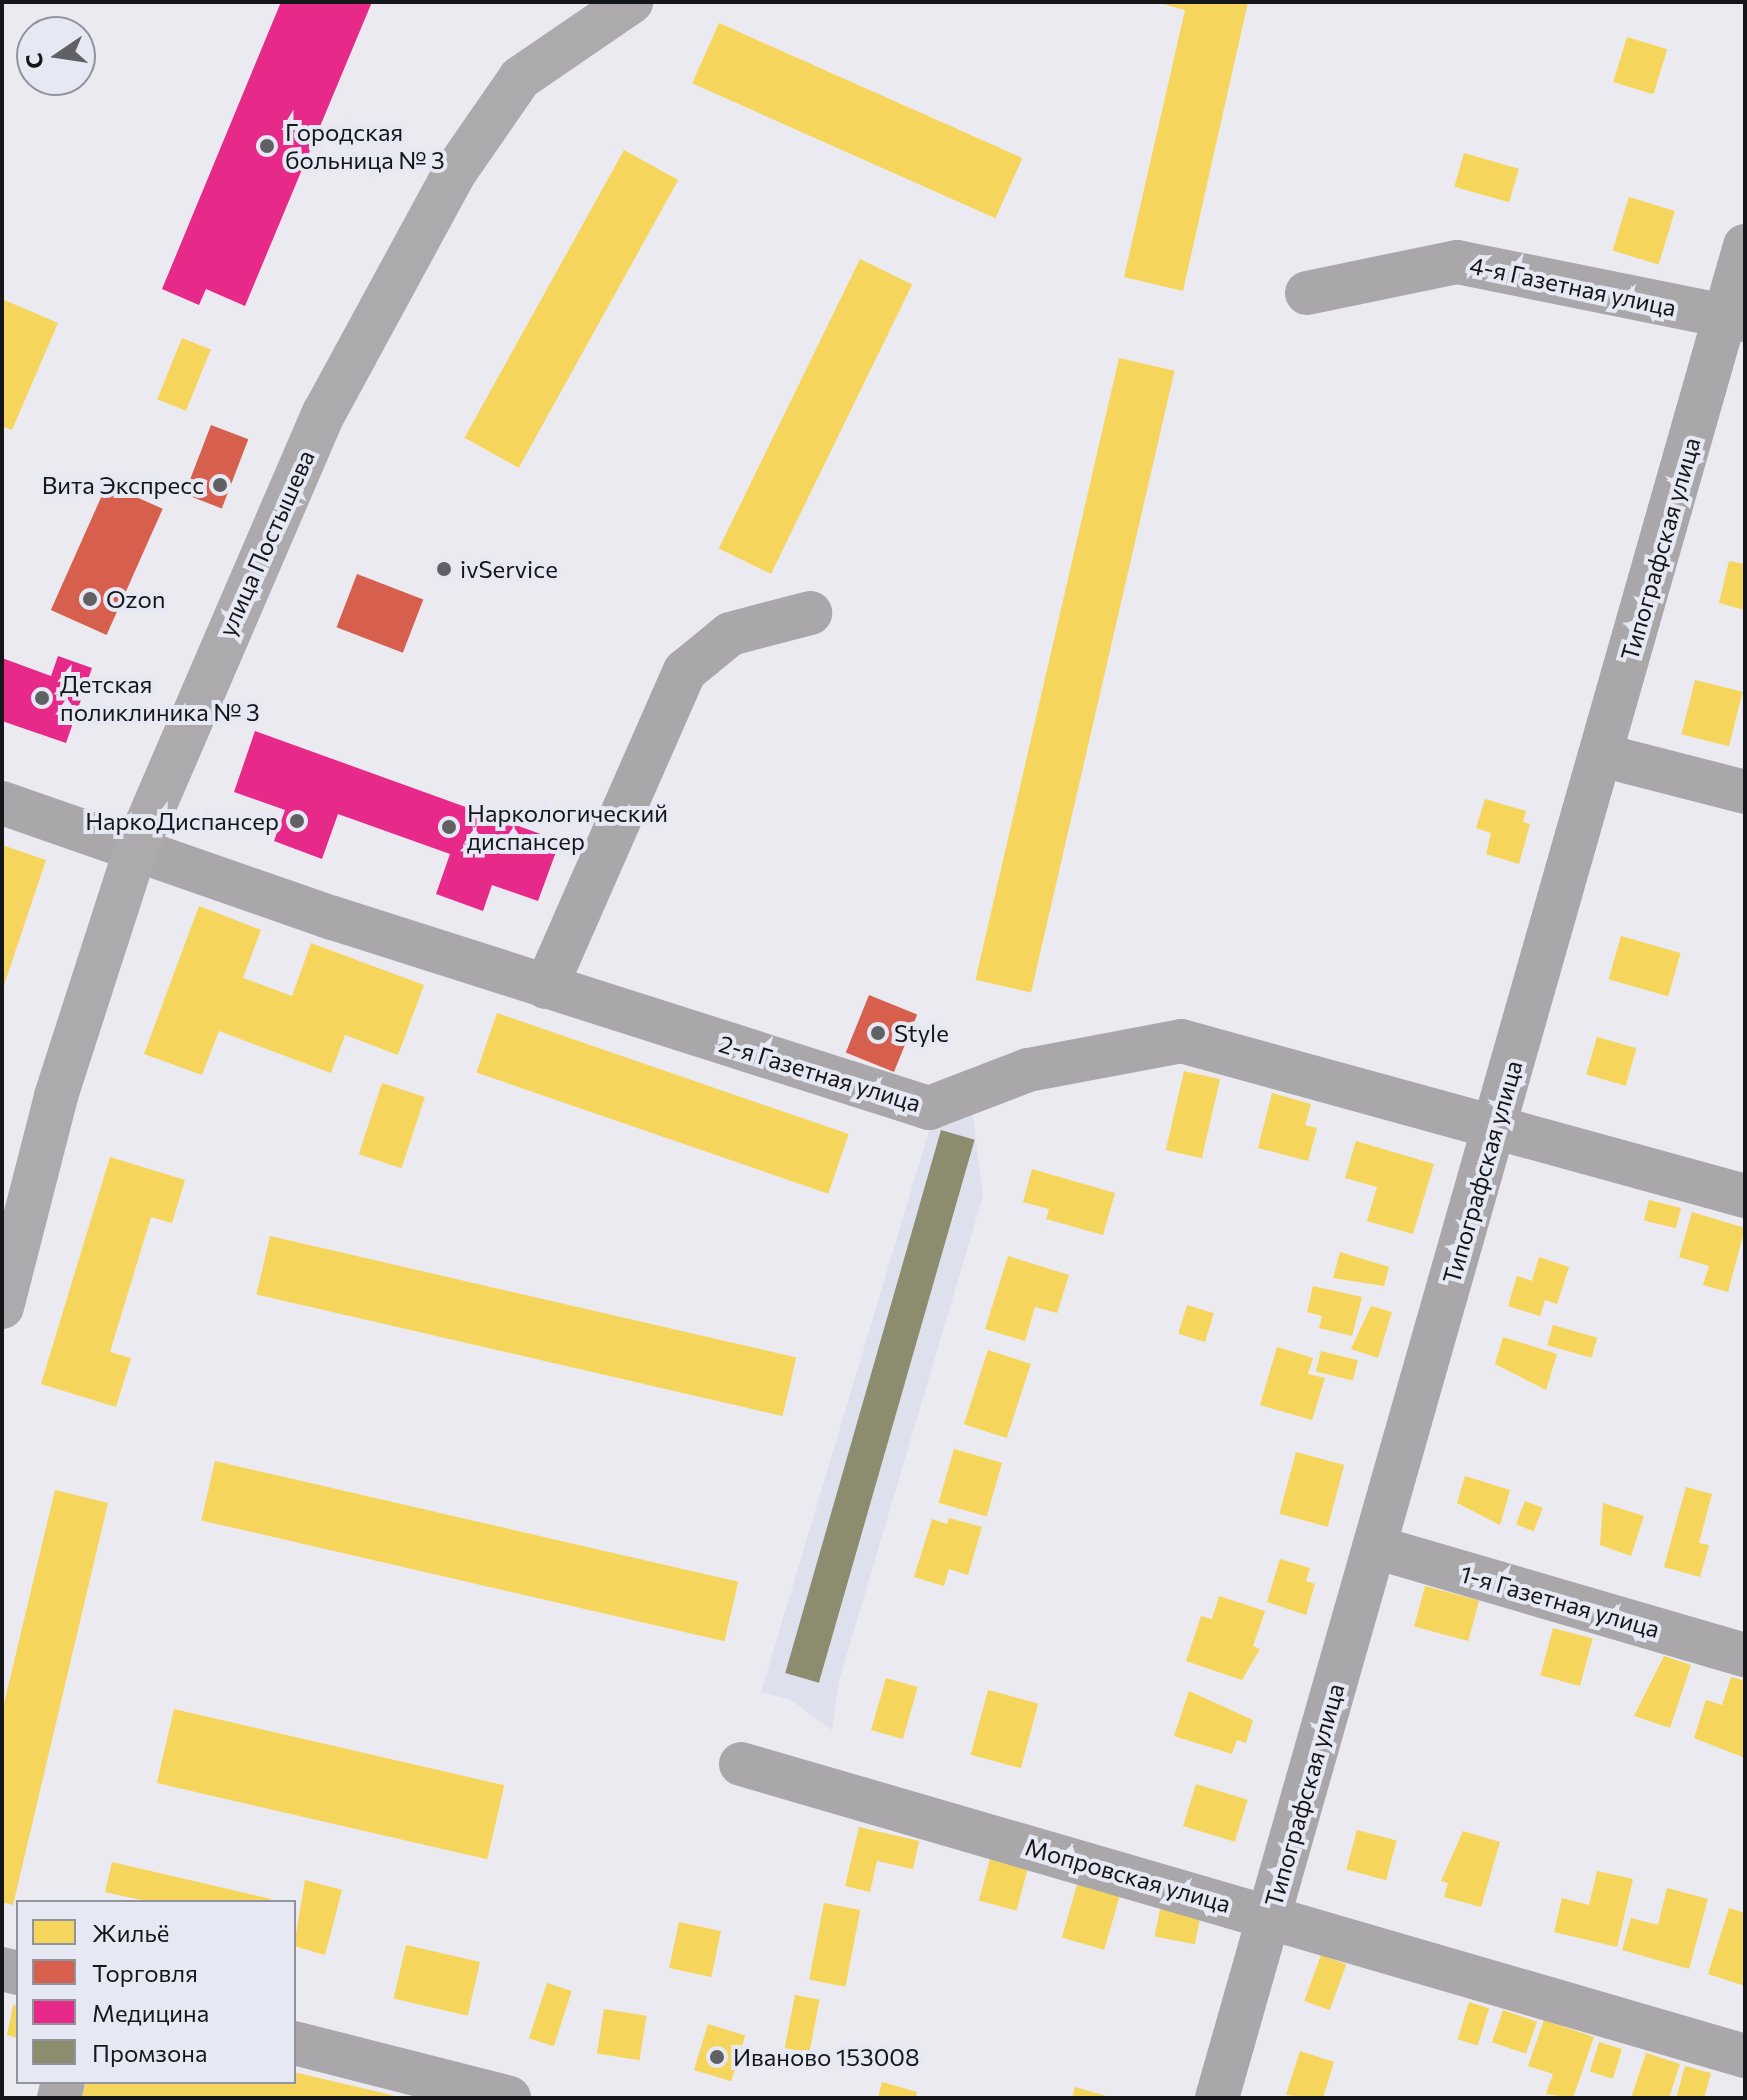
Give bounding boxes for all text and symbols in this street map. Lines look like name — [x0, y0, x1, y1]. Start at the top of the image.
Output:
north arrow — [16, 16, 96, 96]
text: С — [19, 51, 49, 71]
place label: Городская больница № 3 — [285, 118, 445, 174]
marker: Городская больница № 3 — [256, 135, 278, 157]
street label: 4-я Газетная улица — [1467, 250, 1679, 322]
street label: Типографская улица — [1614, 434, 1706, 664]
street label: улица Постышева — [212, 445, 320, 641]
place label: Вита Экспресс — [42, 471, 204, 499]
marker: Вита Экспресс — [211, 476, 229, 494]
place label: ivService — [460, 555, 558, 583]
marker: ivService — [435, 560, 453, 578]
place label: Ozon — [106, 585, 166, 613]
marker: Ozon — [81, 590, 99, 608]
place label: Детская поликлиника № 3 — [60, 670, 260, 726]
marker: Детская поликлиника № 3 — [31, 687, 53, 709]
place label: Наркологический диспансер — [467, 799, 668, 855]
place label: НаркоДиспансер — [85, 807, 279, 835]
marker: НаркоДиспансер — [286, 810, 308, 832]
marker: Наркологический диспансер — [438, 816, 460, 838]
place label: Style — [894, 1019, 949, 1047]
marker: Style — [869, 1024, 887, 1042]
street label: 2-я Газетная улица — [716, 1029, 924, 1117]
street label: Типографская улица — [1436, 1057, 1528, 1287]
street label: 1-я Газетная улица — [1457, 1559, 1663, 1643]
street label: Типографская улица — [1258, 1680, 1350, 1910]
street label: Мопровская улица — [1022, 1832, 1234, 1918]
legend — [16, 1900, 296, 2084]
text: Жильё — [92, 1918, 169, 1947]
text: Торговля — [92, 1958, 198, 1987]
text: Медицина — [92, 1998, 209, 2027]
text: Промзона — [92, 2038, 207, 2067]
place label: Иваново 153008 — [733, 2043, 920, 2071]
marker: Иваново 153008 — [708, 2048, 726, 2066]

